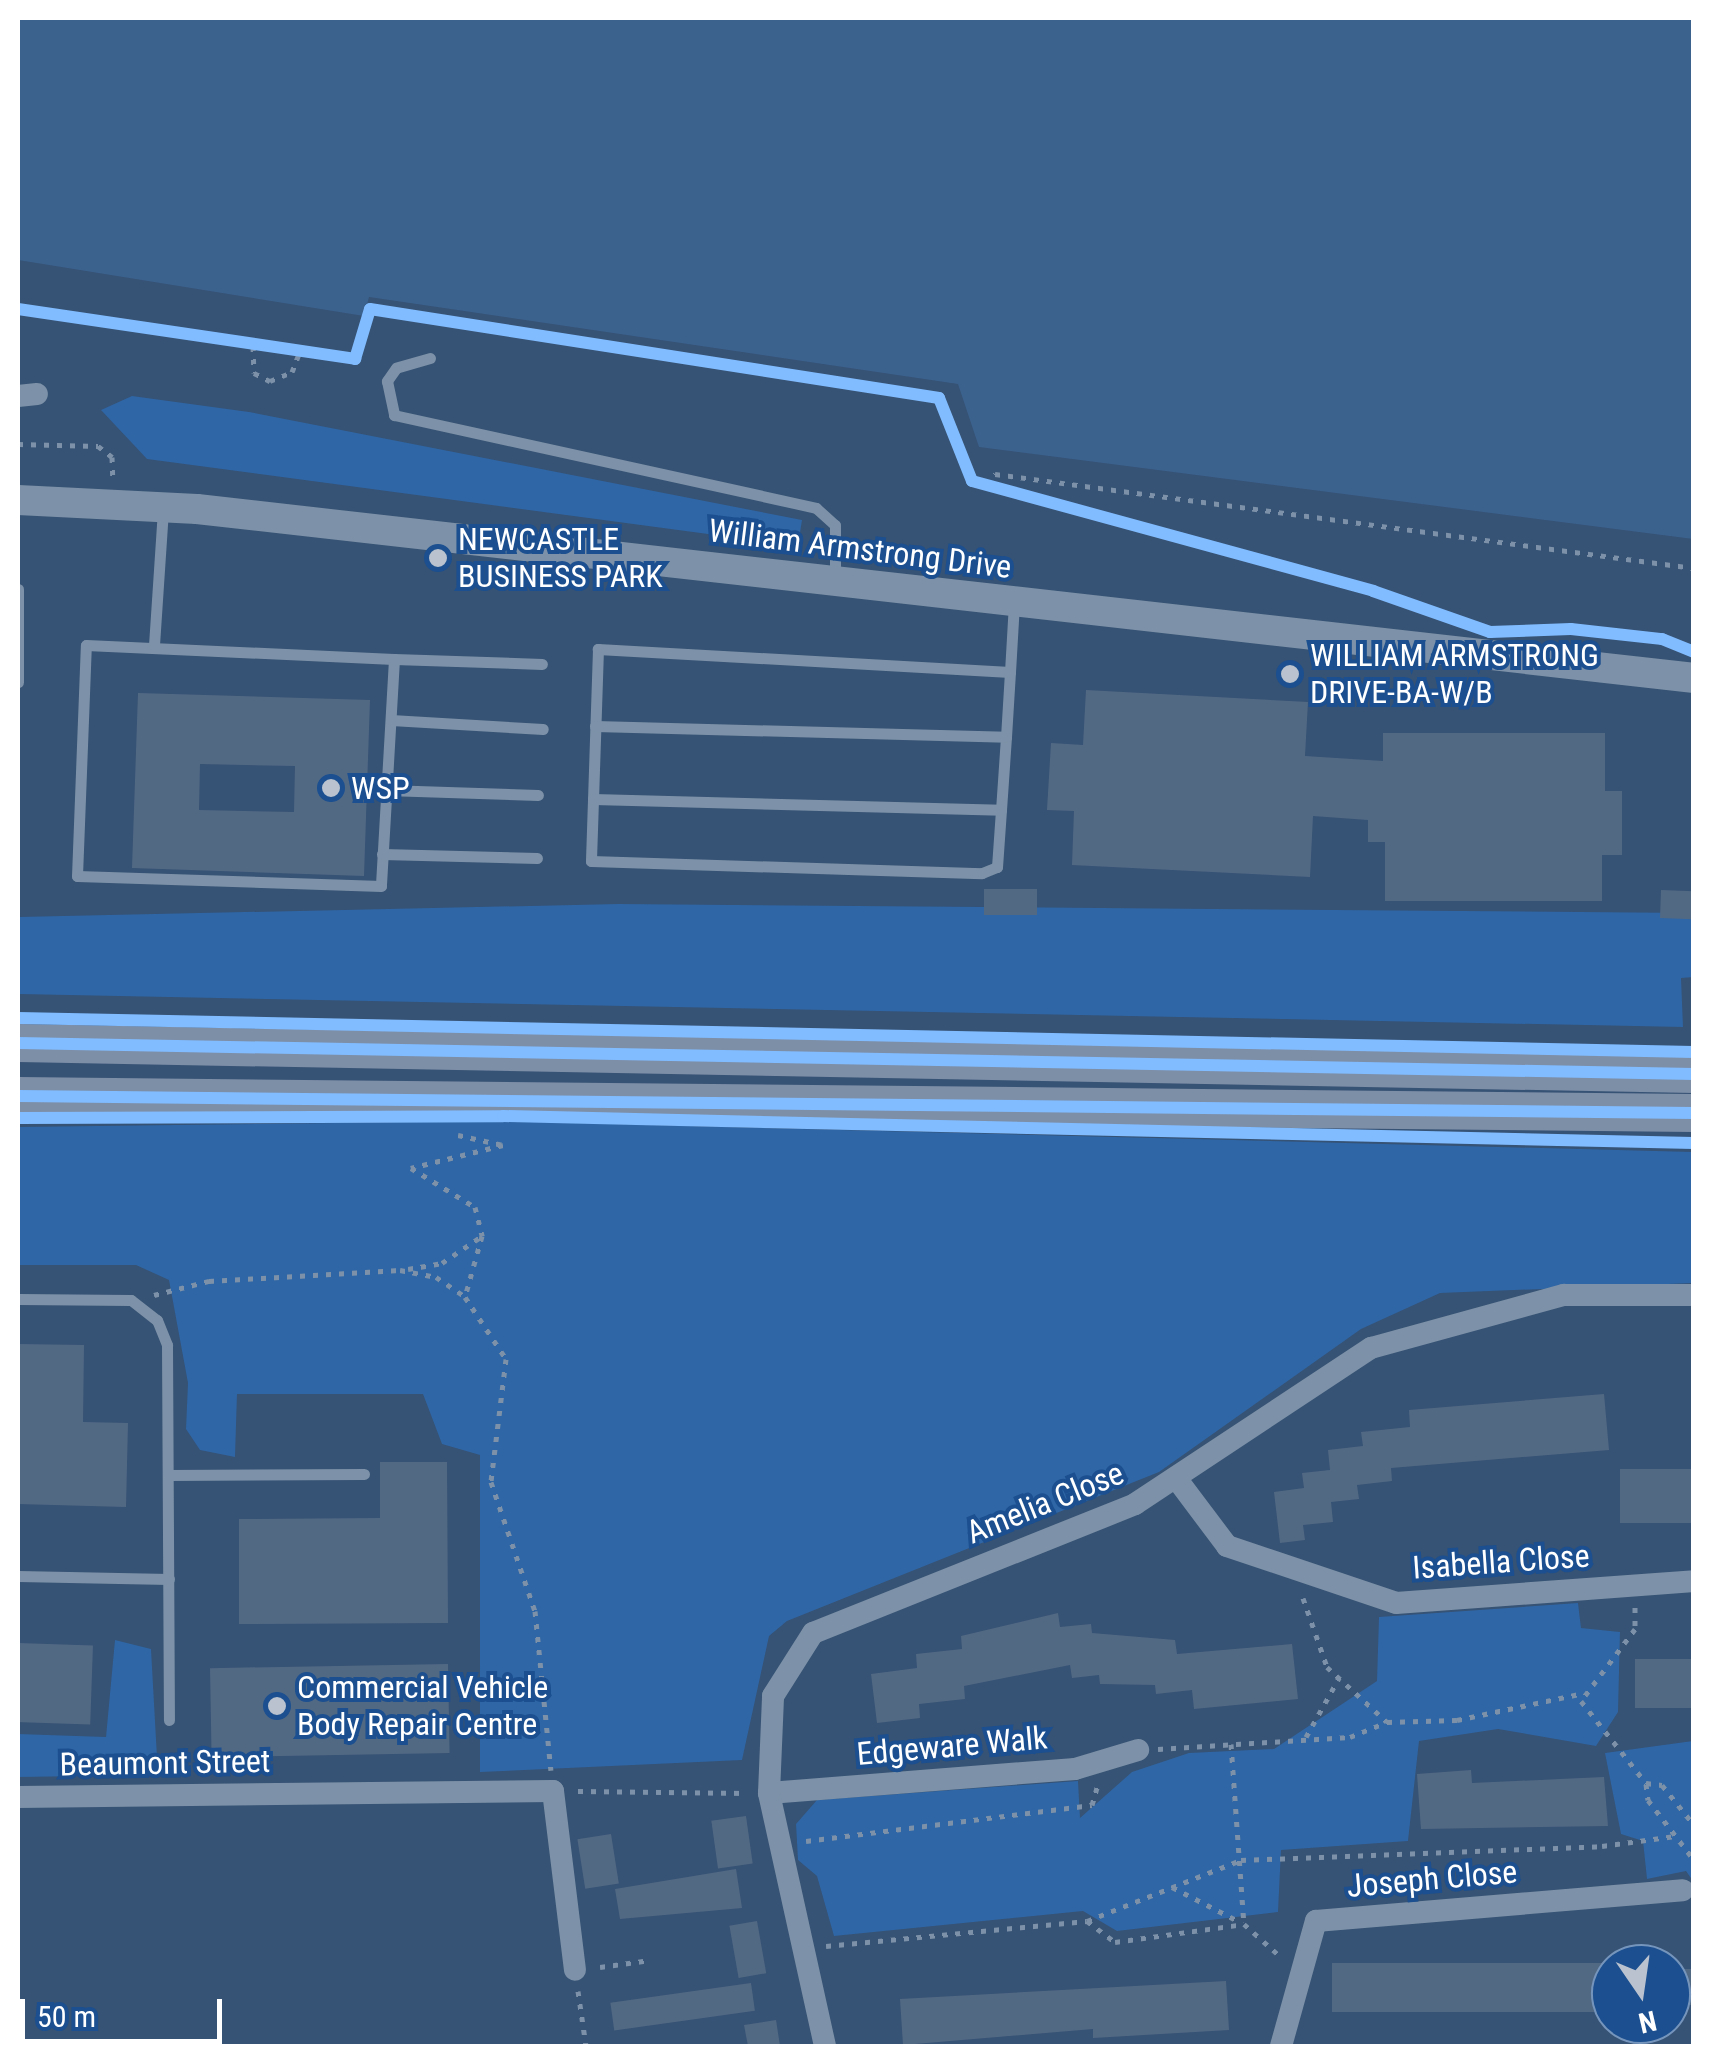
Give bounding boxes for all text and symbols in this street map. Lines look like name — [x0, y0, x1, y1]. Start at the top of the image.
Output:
street label: William Armstrong Drive — [706, 511, 1014, 587]
place label: NEWCASTLE BUSINESS PARK — [458, 521, 663, 596]
marker: NEWCASTLE BUSINESS PARK — [427, 547, 449, 569]
place label: WILLIAM ARMSTRONG DRIVE-BA-W/B — [1310, 637, 1599, 712]
marker: WILLIAM ARMSTRONG DRIVE-BA-W/B — [1279, 663, 1301, 685]
place label: WSP — [351, 769, 410, 807]
marker: WSP — [320, 777, 342, 799]
street label: Amelia Close — [961, 1454, 1129, 1552]
street label: Isabella Close — [1411, 1537, 1591, 1587]
place label: Commercial Vehicle Body Repair Centre — [297, 1669, 548, 1744]
marker: Commercial Vehicle Body Repair Centre — [266, 1695, 288, 1717]
street label: Edgeware Walk — [855, 1719, 1049, 1773]
street label: Beaumont Street — [59, 1742, 271, 1784]
street label: Joseph Close — [1345, 1852, 1519, 1906]
north arrow — [1591, 1944, 1691, 2044]
scale bar — [25, 1979, 228, 2041]
text: 50 m — [37, 1999, 96, 2034]
text: N — [1635, 2004, 1659, 2040]

